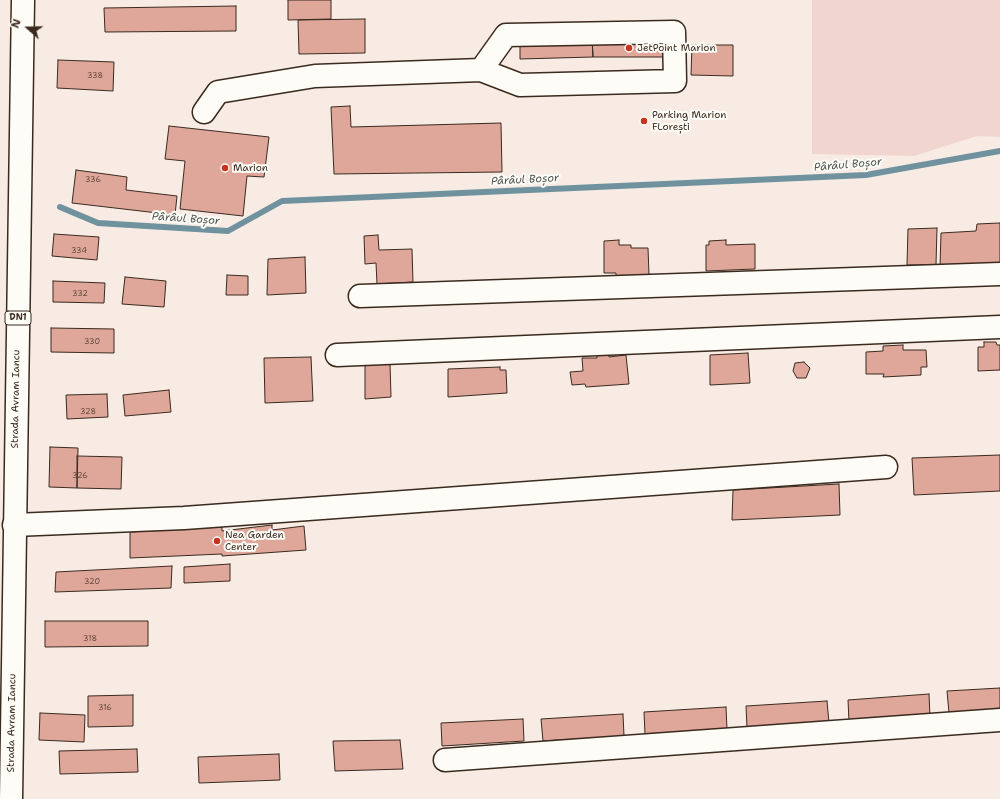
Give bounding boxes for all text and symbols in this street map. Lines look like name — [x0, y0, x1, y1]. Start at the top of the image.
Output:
north arrow — [8, 8, 48, 48]
text: N — [8, 17, 25, 30]
place label: JetPoint Marion — [637, 42, 716, 54]
marker: JetPoint Marion — [624, 43, 634, 53]
house number: 338 — [87, 71, 103, 81]
place label: Parking Marion FLorești — [652, 109, 726, 132]
marker: Parking Marion FLorești — [639, 116, 649, 126]
water label: Pârâul Boșor — [814, 155, 882, 175]
place label: Marion — [233, 162, 268, 174]
marker: Marion — [220, 163, 230, 173]
water label: Pârâul Boșor — [491, 172, 559, 188]
house number: 336 — [85, 175, 101, 185]
water label: Pârâul Boșor — [152, 210, 220, 228]
house number: 334 — [71, 246, 87, 256]
house number: 332 — [72, 289, 88, 299]
road number: DN1 — [5, 311, 31, 325]
house number: 330 — [84, 337, 100, 347]
street label: Strada Avram Iancu — [9, 350, 23, 448]
house number: 328 — [80, 407, 96, 417]
house number: 326 — [72, 471, 88, 481]
place label: Nea Garden Center — [225, 529, 284, 552]
marker: Nea Garden Center — [212, 536, 222, 546]
house number: 320 — [84, 577, 100, 587]
house number: 318 — [83, 634, 97, 644]
street label: Strada Avram Iancu — [5, 674, 19, 772]
house number: 316 — [98, 703, 112, 713]

